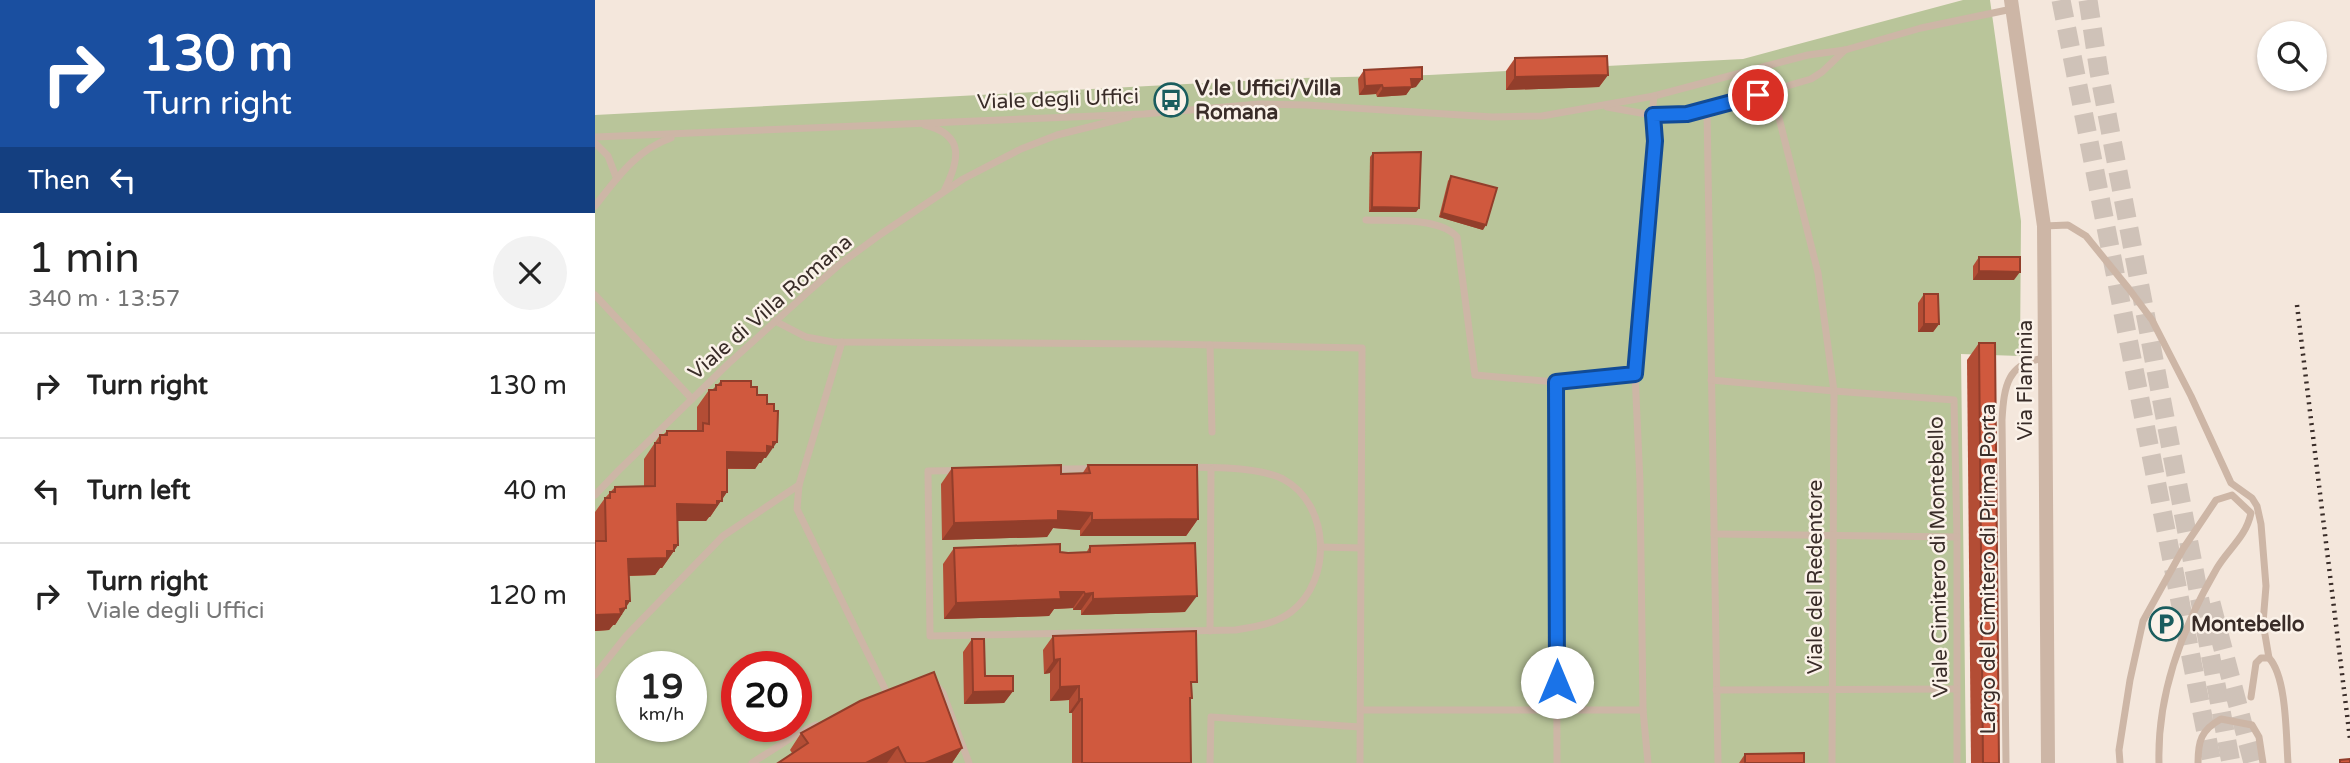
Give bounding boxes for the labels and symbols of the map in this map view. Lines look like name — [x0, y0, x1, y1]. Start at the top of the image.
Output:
pin — [1728, 65, 1788, 125]
place label: V.le Uffici/Villa Romana — [1195, 76, 1341, 125]
bus stop icon: V.le Uffici/Villa Romana — [1152, 81, 1190, 119]
street label: Viale degli Uffici — [977, 84, 1139, 115]
street label: Viale di Villa Romana — [683, 230, 857, 385]
street label: Via Flaminia — [2013, 320, 2038, 440]
street label: Largo del Cimitero di Prima Porta — [1976, 403, 2001, 735]
street label: Viale Cimitero di Montebello — [1924, 416, 1953, 698]
street label: Viale del Redentore — [1803, 480, 1828, 674]
parking icon: Montebello — [2147, 605, 2185, 643]
place label: Montebello — [2191, 612, 2305, 637]
position arrow — [1520, 645, 1594, 719]
speed limit sign: 20 — [721, 651, 812, 742]

